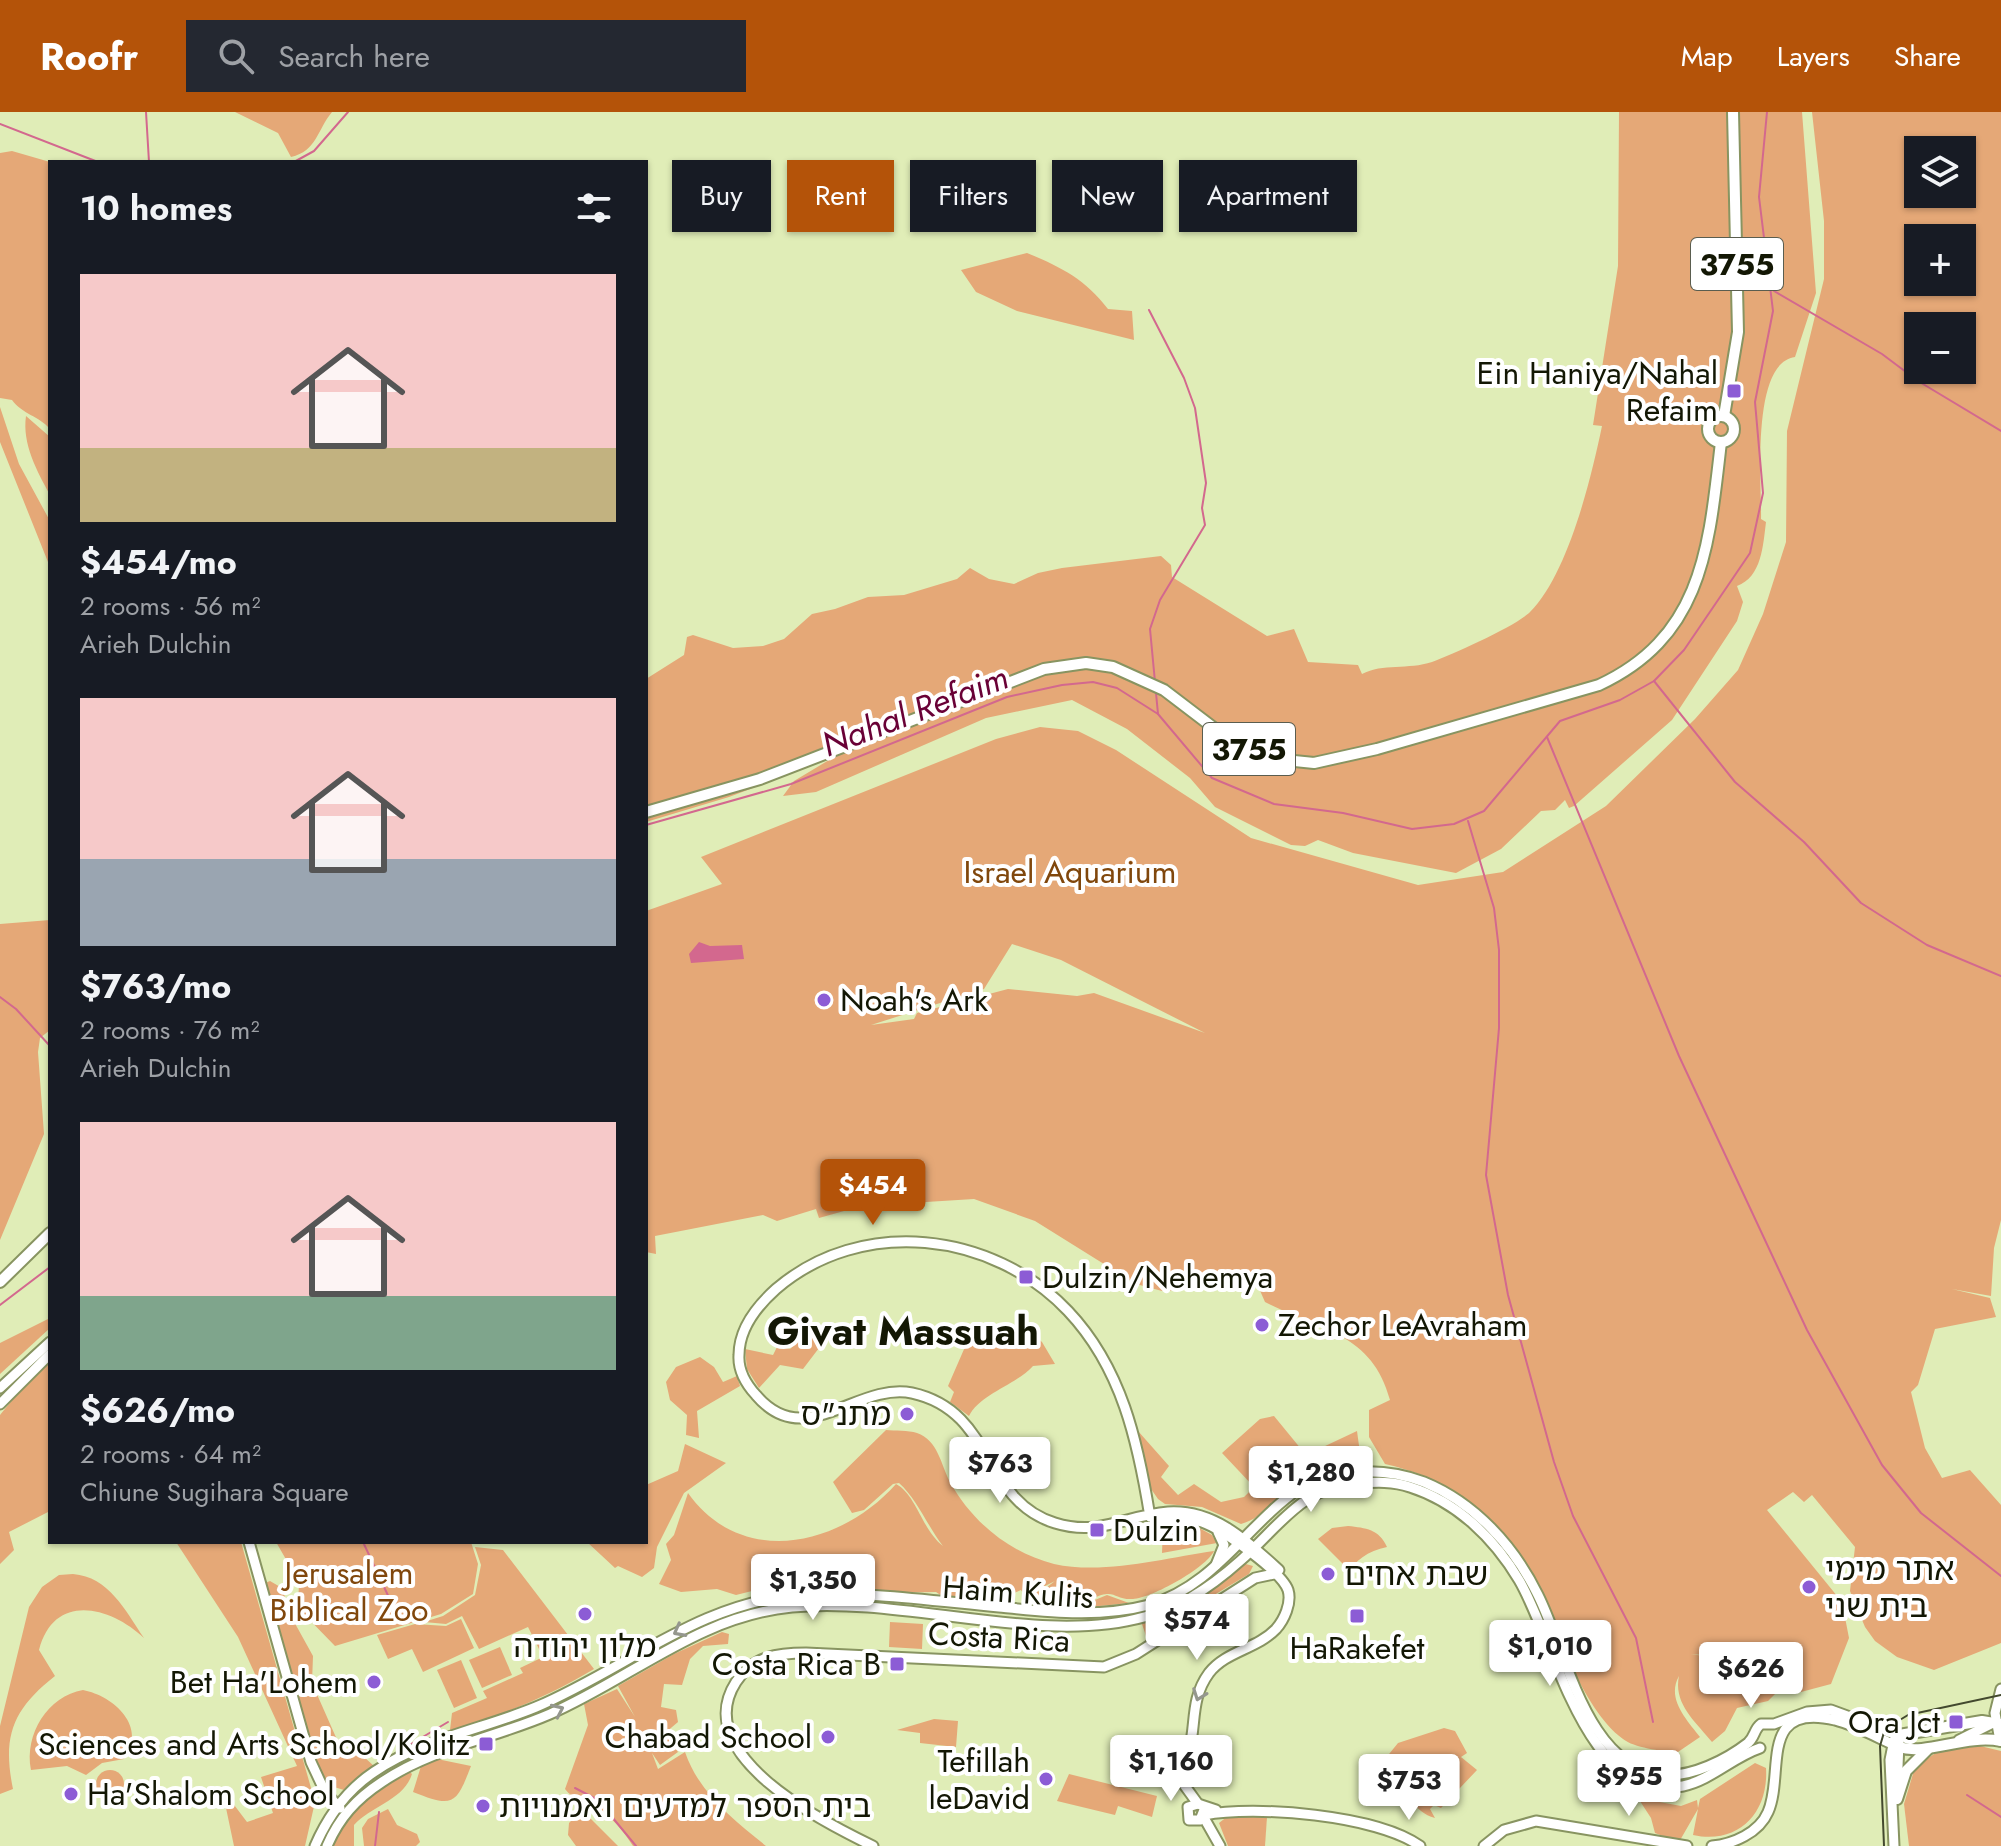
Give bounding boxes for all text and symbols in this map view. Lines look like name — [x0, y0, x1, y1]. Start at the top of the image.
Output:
search box — [186, 20, 746, 92]
text: Roofr — [40, 29, 138, 84]
icon: search — [214, 34, 258, 78]
text: Search here — [278, 35, 430, 78]
text: Map — [1681, 36, 1733, 77]
text: Layers — [1777, 36, 1850, 77]
text: Share — [1894, 36, 1961, 77]
map controls — [1904, 136, 1976, 384]
button: layers — [1904, 136, 1976, 208]
chip: Buy — [672, 160, 771, 232]
chip: Rent — [787, 160, 894, 232]
chip: Filters — [910, 160, 1036, 232]
chip: New — [1052, 160, 1163, 232]
chip: Apartment — [1179, 160, 1357, 232]
text: 10 homes — [80, 184, 232, 233]
icon: filters — [572, 186, 616, 230]
button: + — [1904, 224, 1976, 296]
road number: 3755 — [1691, 238, 1783, 290]
button: − — [1904, 312, 1976, 384]
icon: home — [276, 326, 420, 470]
place label: Ein Haniya/Nahal Refaim — [1477, 350, 1718, 433]
marker: Ein Haniya/Nahal Refaim — [1725, 382, 1743, 400]
text: $454/mo — [80, 538, 237, 587]
text: 2 rooms · 56 m² — [80, 587, 260, 625]
text: Arieh Dulchin — [80, 625, 231, 663]
water label: Nahal Refaim — [815, 653, 1015, 769]
road number: 3755 — [1203, 723, 1295, 775]
icon: home — [276, 750, 420, 894]
park label: Israel Aquarium — [963, 849, 1177, 895]
text: $763/mo — [80, 962, 231, 1011]
place label: Noah's Ark — [840, 977, 989, 1023]
marker: Noah's Ark — [815, 991, 833, 1009]
text: 2 rooms · 76 m² — [80, 1011, 259, 1049]
text: Arieh Dulchin — [80, 1049, 231, 1087]
pin: $454 — [826, 1159, 920, 1227]
text: $454 — [838, 1166, 908, 1204]
icon: home — [276, 1174, 420, 1318]
place label: Dulzin/Nehemya — [1042, 1254, 1273, 1300]
marker: Dulzin/Nehemya — [1017, 1268, 1035, 1286]
district label: Givat Massuah — [767, 1302, 1039, 1360]
place label: Zechor LeAvraham — [1278, 1302, 1528, 1348]
marker: Zechor LeAvraham — [1253, 1316, 1271, 1334]
text: $626/mo — [80, 1386, 235, 1435]
place label: מתנ"ס — [800, 1391, 891, 1437]
marker: מתנ"ס — [898, 1405, 916, 1423]
text: 2 rooms · 64 m² — [80, 1435, 261, 1473]
pin: $763 — [953, 1437, 1047, 1505]
text: $763 — [967, 1444, 1033, 1482]
pin: $1,280 — [1246, 1446, 1376, 1514]
text: $1,280 — [1267, 1453, 1355, 1491]
text: Chiune Sugihara Square — [80, 1473, 349, 1511]
place label: Dulzin — [1113, 1507, 1199, 1553]
marker: Dulzin — [1088, 1521, 1106, 1539]
place label: אתר מימי בית שני — [1825, 1546, 1954, 1629]
park label: Jerusalem Biblical Zoo — [269, 1550, 429, 1633]
place label: שבת אחים — [1344, 1551, 1488, 1597]
pin: $1,350 — [748, 1554, 878, 1622]
text: $1,350 — [769, 1561, 857, 1599]
street label: Haim Kulits — [941, 1564, 1095, 1620]
marker: שבת אחים — [1319, 1565, 1337, 1583]
marker: אתר מימי בית שני — [1800, 1578, 1818, 1596]
pin: $574 — [1150, 1594, 1244, 1662]
text: $574 — [1164, 1601, 1230, 1639]
marker: מלון יהודה — [576, 1605, 594, 1623]
marker: HaRakefet — [1348, 1607, 1366, 1625]
street label: Costa Rica — [927, 1610, 1071, 1664]
pin: $1,010 — [1485, 1620, 1615, 1688]
one-way arrow — [672, 1621, 687, 1636]
place label: מלון יהודה — [514, 1623, 656, 1669]
place label: HaRakefet — [1290, 1625, 1425, 1671]
text: $1,010 — [1507, 1627, 1593, 1665]
place label: Costa Rica B — [712, 1641, 881, 1687]
pin: $626 — [1704, 1642, 1798, 1710]
text: $626 — [1717, 1649, 1785, 1687]
marker: Costa Rica B — [888, 1655, 906, 1673]
place label: Bet Ha'Lohem — [170, 1659, 358, 1705]
marker: Bet Ha'Lohem — [365, 1673, 383, 1691]
one-way arrow — [1192, 1687, 1209, 1701]
place label: Ora Jct — [1848, 1699, 1940, 1745]
one-way arrow — [550, 1704, 565, 1720]
marker: Ora Jct — [1947, 1713, 1965, 1731]
place label: Chabad School — [604, 1714, 812, 1760]
place label: Sciences and Arts School/Kolitz — [38, 1721, 470, 1767]
marker: Chabad School — [819, 1728, 837, 1746]
marker: Sciences and Arts School/Kolitz — [477, 1735, 495, 1753]
pin: $1,160 — [1106, 1735, 1236, 1803]
place label: Tefillah leDavid — [929, 1738, 1030, 1821]
text: $1,160 — [1128, 1742, 1214, 1780]
pin: $955 — [1582, 1750, 1676, 1818]
pin: $753 — [1362, 1754, 1456, 1822]
text: $955 — [1595, 1757, 1663, 1795]
text: $753 — [1377, 1761, 1441, 1799]
marker: Tefillah leDavid — [1037, 1770, 1055, 1788]
place label: Ha'Shalom School — [87, 1771, 335, 1817]
place label: בית הספר למדעים ואמנויות — [499, 1783, 871, 1829]
marker: Ha'Shalom School — [62, 1785, 80, 1803]
marker: בית הספר למדעים ואמנויות — [474, 1797, 492, 1815]

